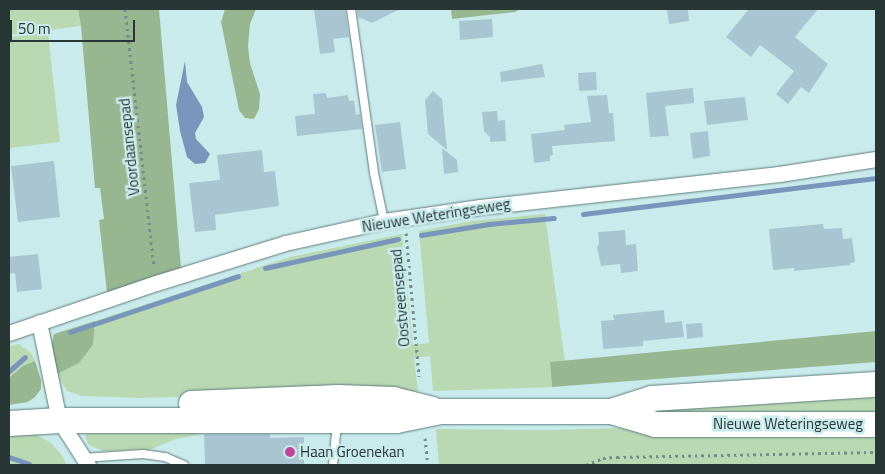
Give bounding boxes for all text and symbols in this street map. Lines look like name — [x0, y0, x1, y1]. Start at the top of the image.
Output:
scale bar — [12, 10, 138, 42]
text: 50 m — [18, 17, 51, 40]
street label: Voordaansepad — [115, 97, 143, 197]
street label: Nieuwe Weteringseweg — [361, 194, 511, 236]
street label: Oostveensepad — [387, 248, 413, 348]
street label: Nieuwe Weteringseweg — [713, 415, 863, 433]
place label: Haan Groenekan — [300, 443, 405, 461]
marker: Haan Groenekan — [284, 446, 296, 458]

